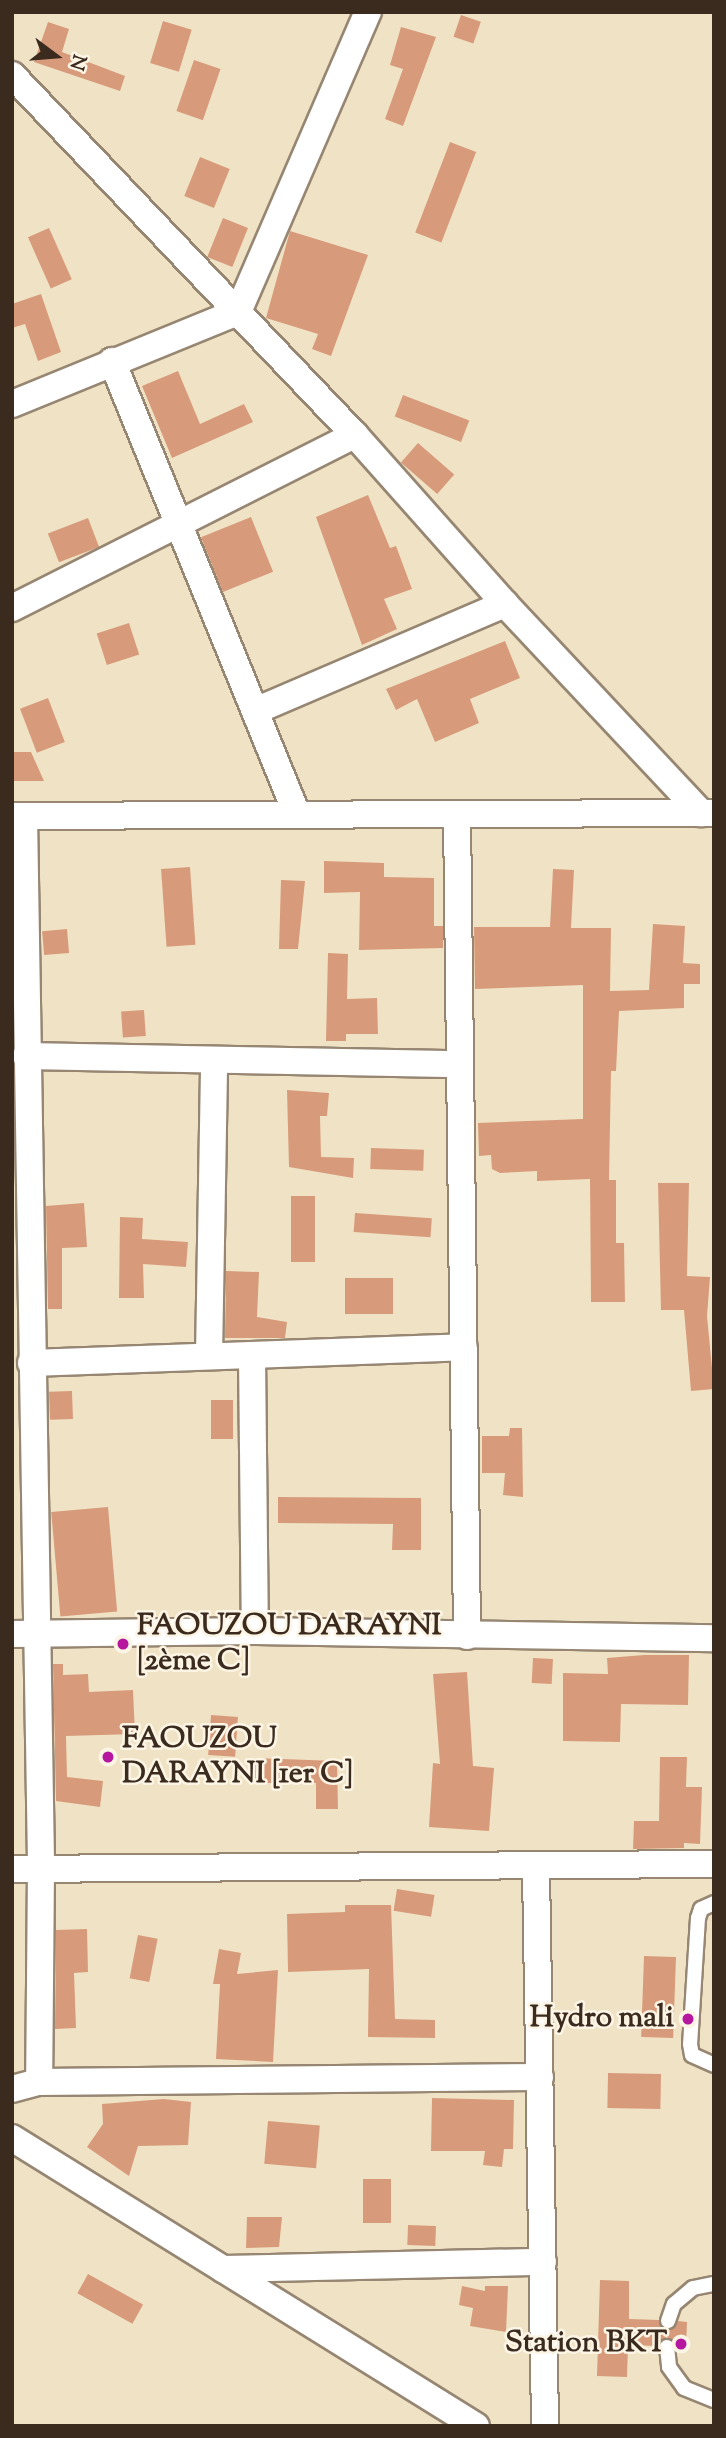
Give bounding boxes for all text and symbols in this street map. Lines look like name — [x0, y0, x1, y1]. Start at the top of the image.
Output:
north arrow — [21, 21, 91, 91]
text: N — [62, 51, 92, 73]
place label: FAOUZOU DARAYNI [2ème C] — [137, 1609, 441, 1680]
marker: FAOUZOU DARAYNI [2ème C] — [115, 1636, 131, 1652]
place label: FAOUZOU DARAYNI [1er C] — [122, 1722, 353, 1792]
marker: FAOUZOU DARAYNI [1er C] — [100, 1749, 116, 1765]
place label: Hydro mali — [530, 2001, 674, 2037]
marker: Hydro mali — [680, 2011, 696, 2027]
place label: Station BKT — [505, 2326, 667, 2362]
marker: Station BKT — [673, 2336, 689, 2352]

